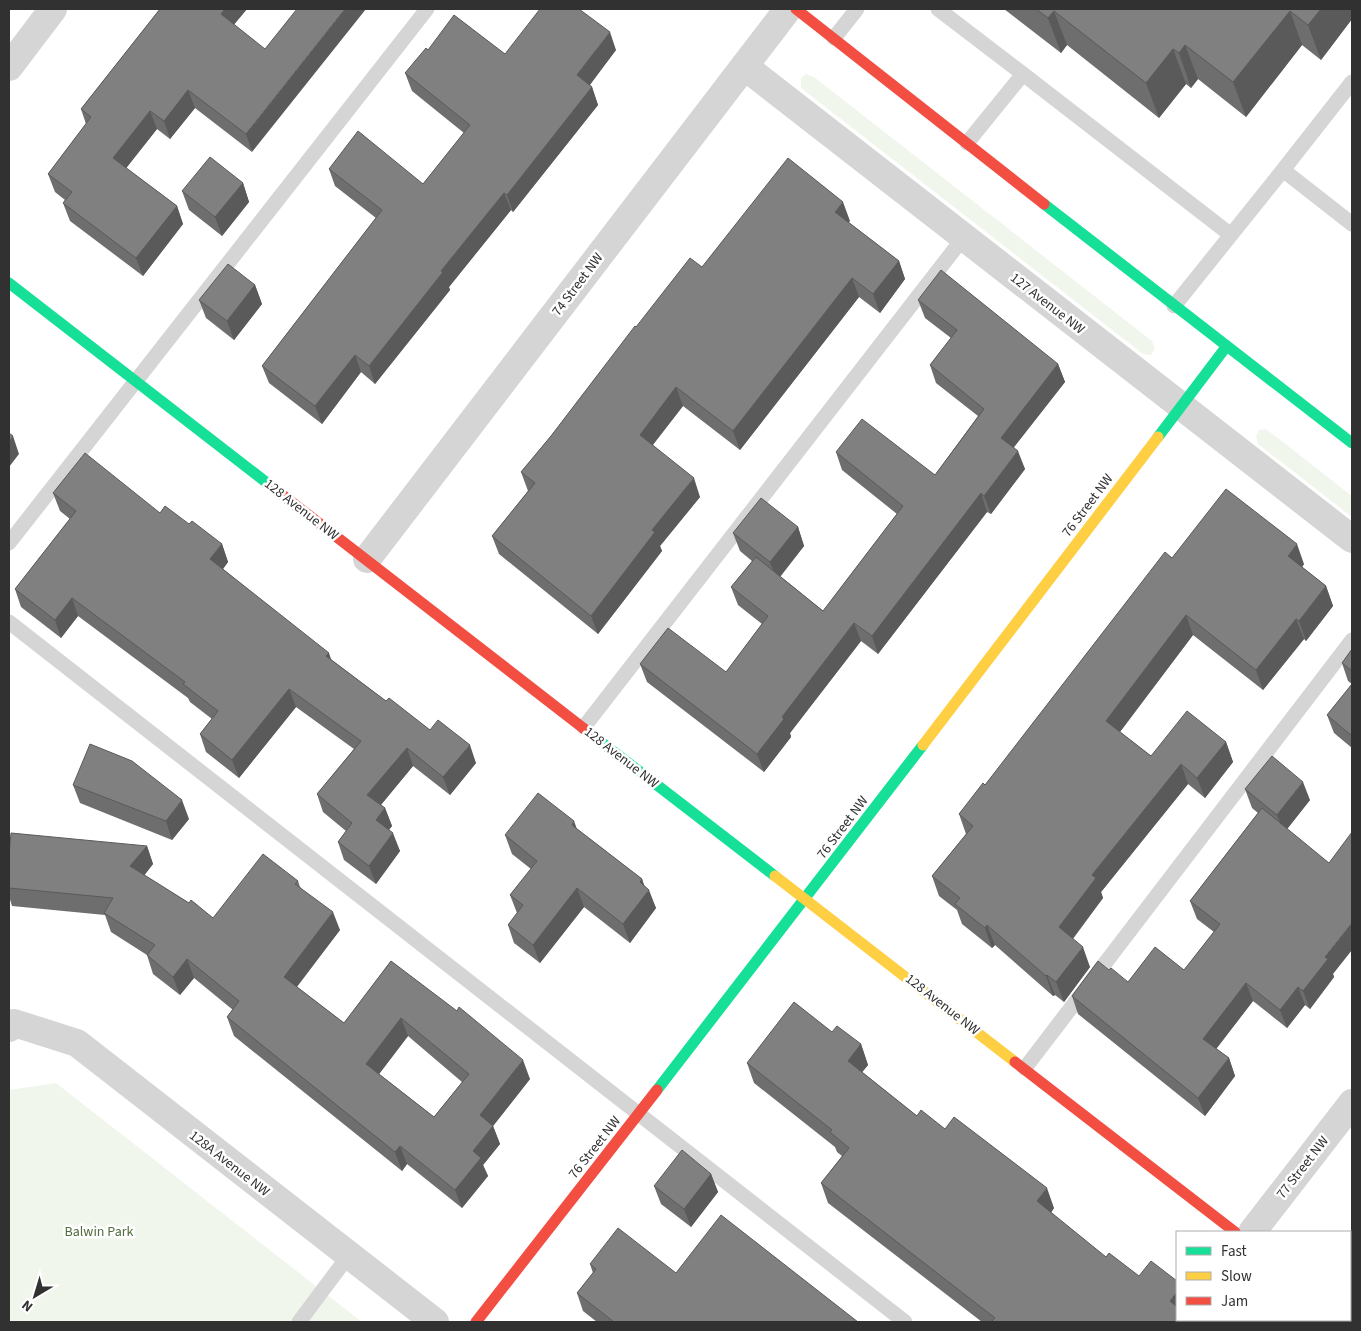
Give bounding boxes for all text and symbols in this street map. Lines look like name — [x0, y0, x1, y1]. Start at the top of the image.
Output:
street label: 74 Street NW — [547, 249, 608, 320]
street label: 127 Avenue NW — [1006, 268, 1089, 339]
street label: 76 Street NW — [1057, 470, 1118, 541]
street label: 128 Avenue NW — [260, 474, 343, 545]
street label: 128 Avenue NW — [580, 722, 663, 793]
street label: 76 Street NW — [812, 792, 873, 863]
street label: 128 Avenue NW — [901, 969, 984, 1040]
street label: 76 Street NW — [564, 1112, 626, 1183]
street label: 128A Avenue NW — [185, 1126, 274, 1202]
street label: 77 Street NW — [1272, 1132, 1334, 1203]
park label: Balwin Park — [65, 1222, 134, 1242]
legend — [1176, 1231, 1351, 1321]
text: Fast — [1221, 1241, 1247, 1262]
text: Slow — [1221, 1266, 1252, 1287]
north arrow — [10, 1271, 60, 1321]
text: Jam — [1221, 1291, 1248, 1312]
text: N — [18, 1295, 37, 1316]

